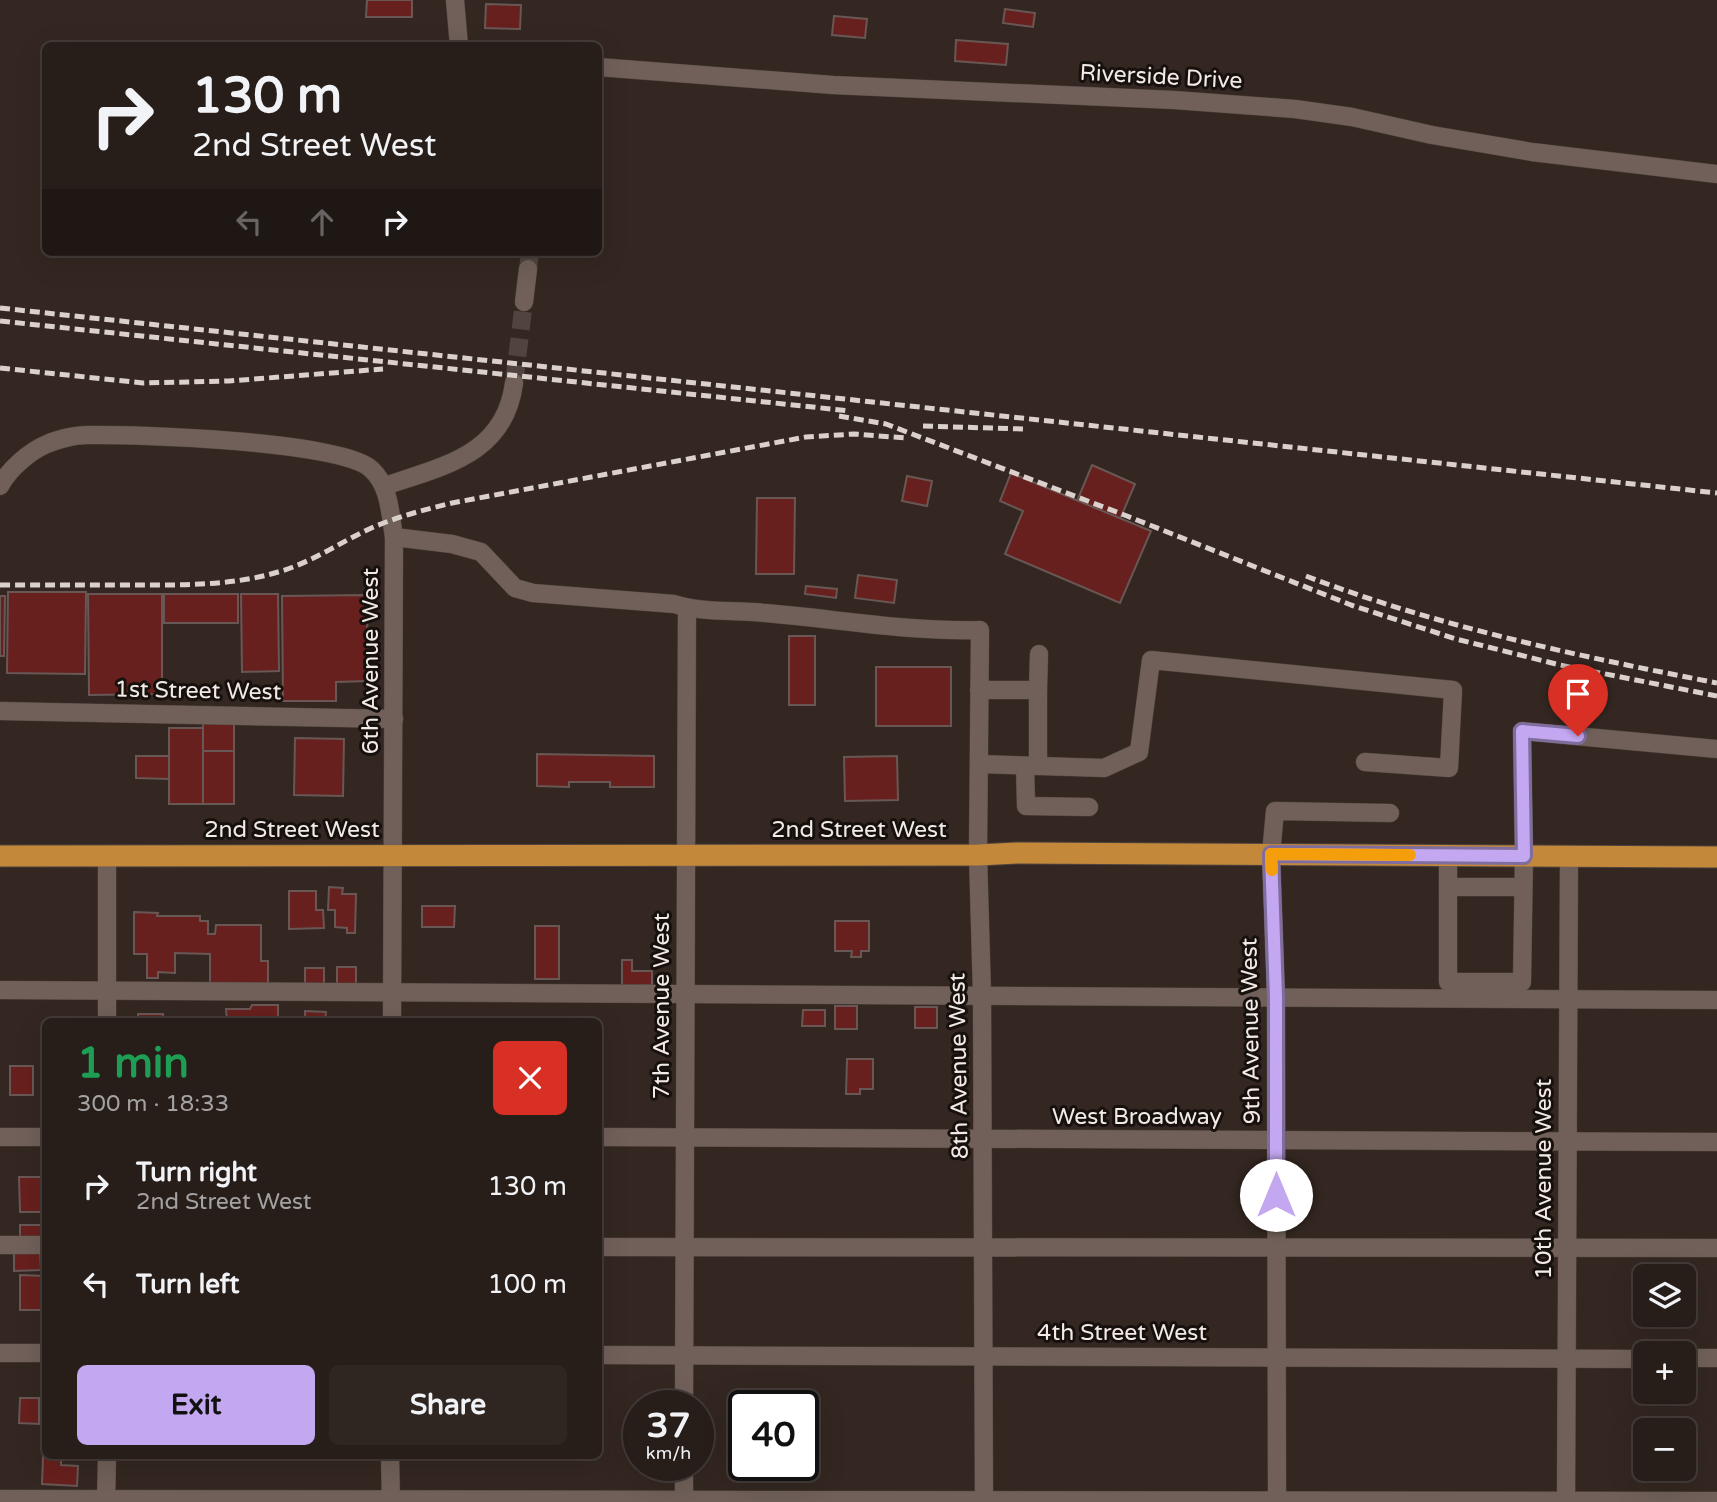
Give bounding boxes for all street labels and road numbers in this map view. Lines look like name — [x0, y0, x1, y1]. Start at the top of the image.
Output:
street label: Riverside Drive — [1079, 59, 1243, 95]
street label: 6th Avenue West — [357, 568, 385, 754]
street label: 1st Street West — [114, 676, 282, 706]
street label: 2nd Street West — [204, 816, 380, 844]
street label: 2nd Street West — [771, 816, 947, 844]
street label: 7th Avenue West — [648, 913, 676, 1099]
street label: 9th Avenue West — [1235, 937, 1267, 1124]
street label: 8th Avenue West — [943, 972, 975, 1159]
street label: 10th Avenue West — [1530, 1078, 1558, 1279]
street label: West Broadway — [1052, 1103, 1222, 1131]
street label: 4th Street West — [1037, 1319, 1207, 1347]

